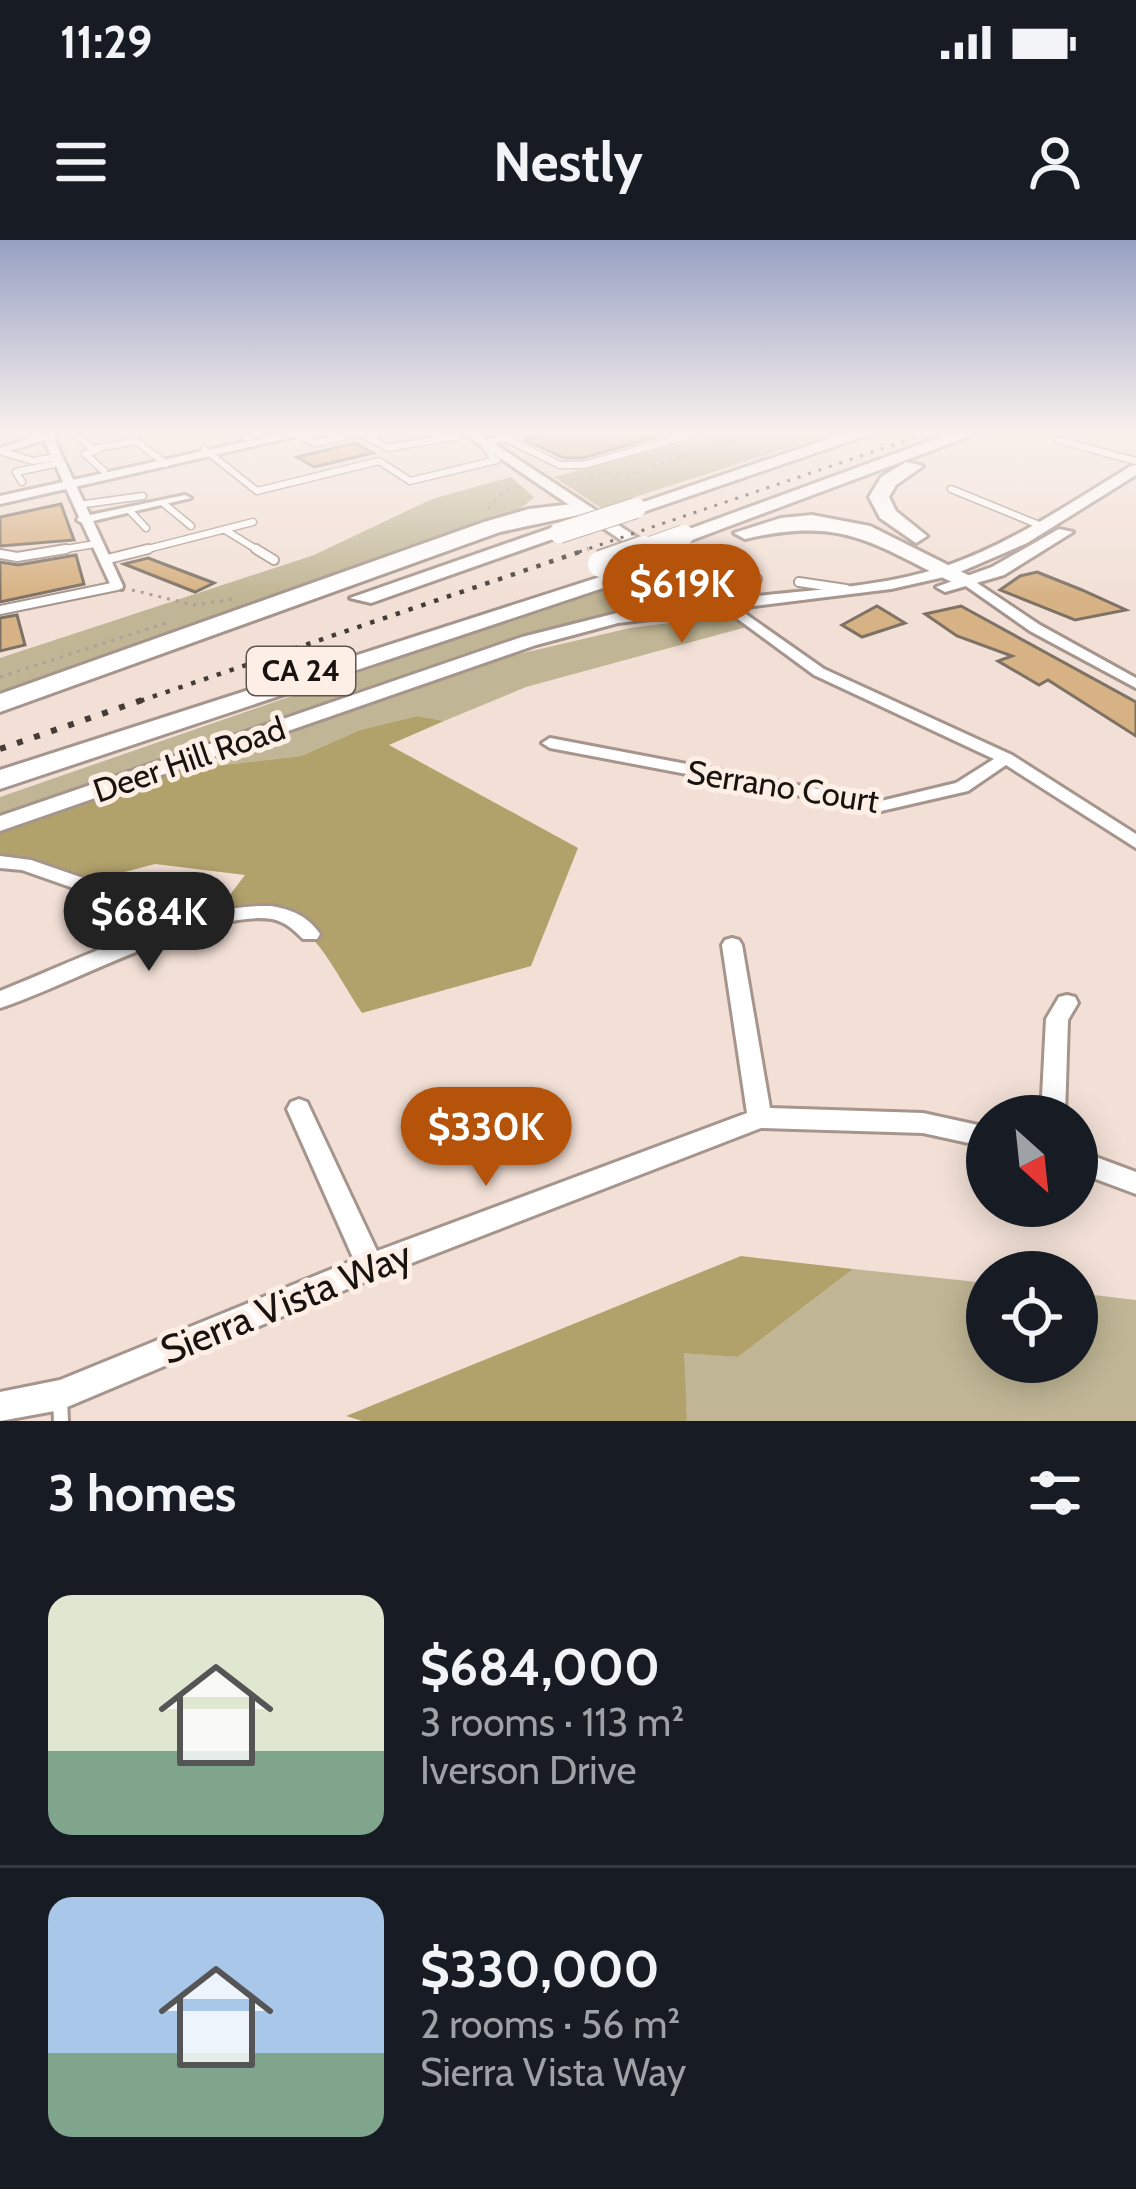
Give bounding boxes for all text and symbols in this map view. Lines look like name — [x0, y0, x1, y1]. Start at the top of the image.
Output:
text: 11:29 — [60, 15, 152, 69]
icon: menu — [48, 129, 114, 195]
text: Nestly — [493, 129, 643, 195]
icon: person — [1022, 129, 1088, 195]
pin: $619K — [598, 544, 766, 646]
text: $619K — [629, 559, 735, 607]
road number: CA 24 — [247, 647, 355, 695]
street label: Deer Hill Road — [88, 708, 290, 810]
street label: Serrano Court — [684, 751, 882, 821]
pin: $684K — [65, 872, 233, 974]
text: $684K — [91, 887, 207, 935]
pin: $330K — [402, 1087, 570, 1189]
north arrow — [966, 1095, 1098, 1227]
map controls — [966, 1095, 1098, 1383]
text: $330K — [428, 1102, 544, 1150]
street label: Sierra Vista Way — [154, 1230, 419, 1374]
button: locate — [966, 1251, 1098, 1383]
icon: filters — [1022, 1460, 1088, 1526]
text: 3 homes — [48, 1462, 236, 1524]
text: $684,000 — [420, 1636, 660, 1698]
icon: home — [144, 1643, 288, 1787]
text: 3 rooms · 113 m² — [420, 1698, 684, 1746]
text: Iverson Drive — [420, 1746, 636, 1794]
text: $330,000 — [420, 1938, 659, 2000]
icon: home — [144, 1945, 288, 2089]
text: 2 rooms · 56 m² — [420, 2000, 680, 2048]
text: Sierra Vista Way — [420, 2048, 686, 2096]

